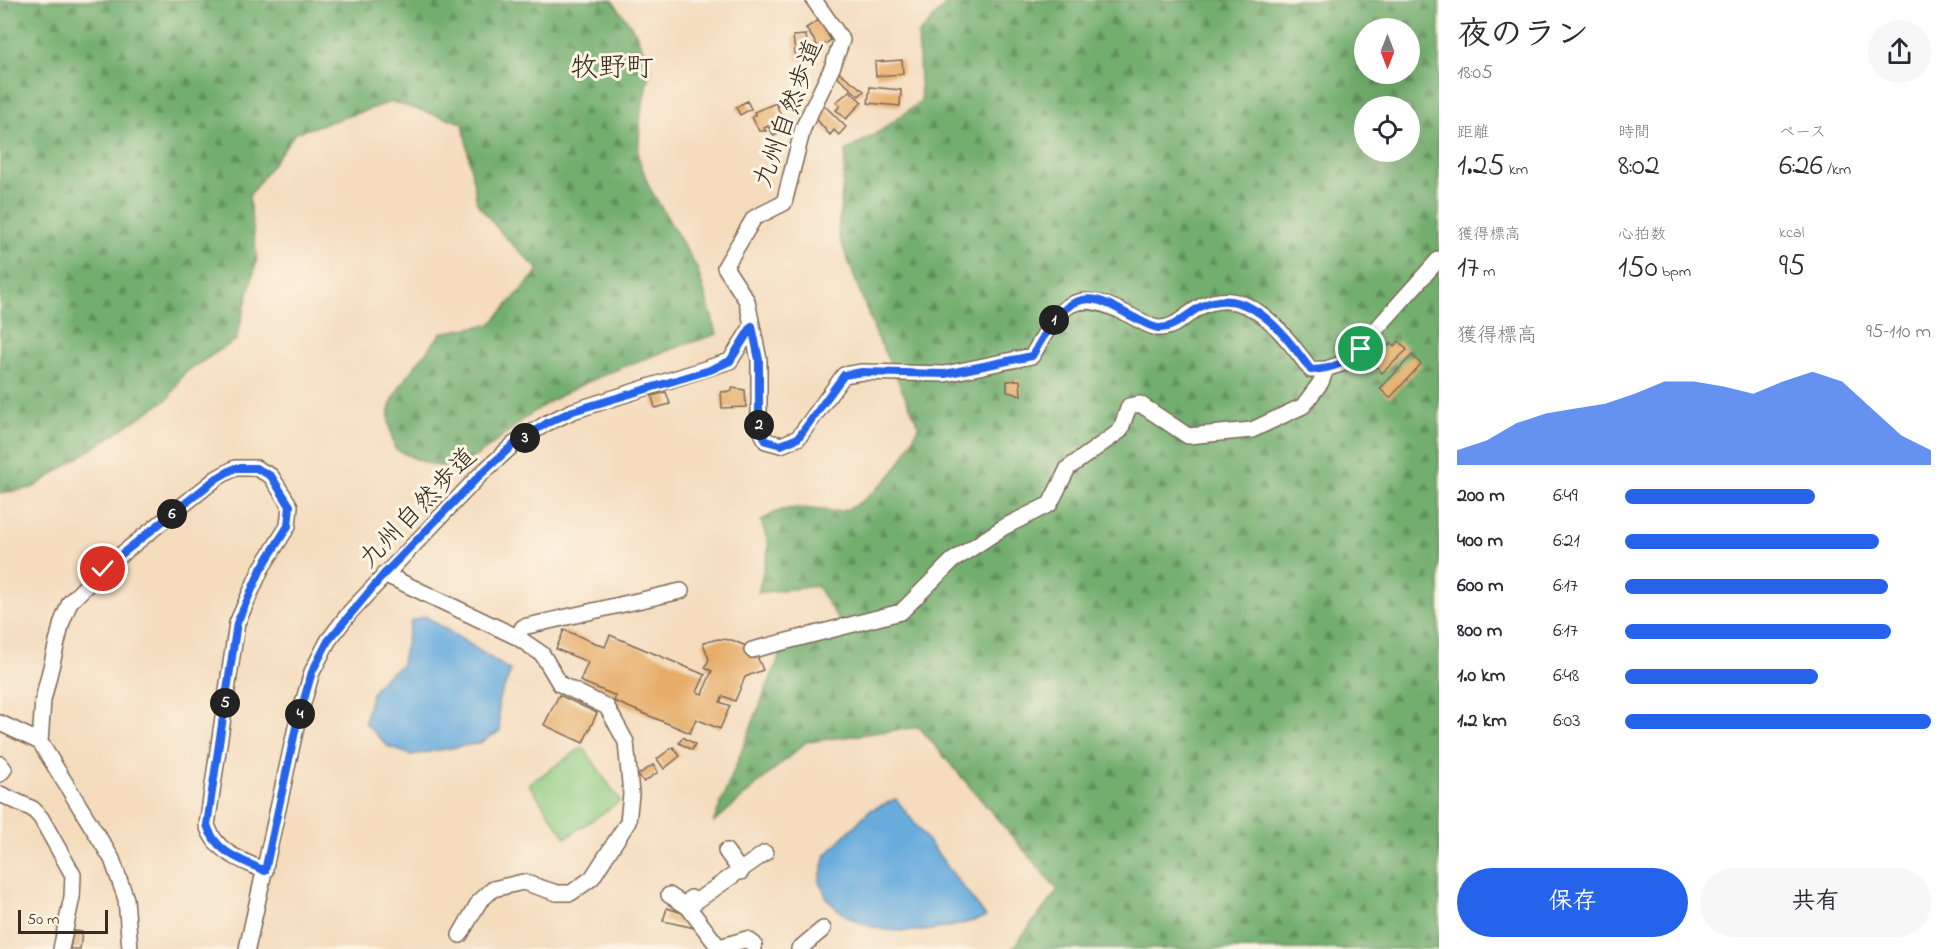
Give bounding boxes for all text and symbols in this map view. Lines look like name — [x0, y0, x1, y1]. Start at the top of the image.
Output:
text: 夜のラン — [1457, 12, 1589, 60]
north arrow — [1354, 18, 1420, 84]
map controls — [1354, 18, 1420, 162]
button: share — [1868, 20, 1931, 83]
street label: 九州自然歩道 — [745, 34, 834, 194]
district label: 牧野町 — [570, 49, 654, 90]
text: 18:05 — [1457, 59, 1493, 88]
button: locate — [1354, 96, 1420, 162]
text: 距離 — [1457, 121, 1489, 145]
text: 時間 — [1618, 121, 1650, 145]
text: ペース — [1779, 121, 1826, 145]
text: 1.25 — [1457, 145, 1505, 189]
text: 8:02 — [1618, 145, 1660, 189]
text: 6:26 — [1779, 145, 1823, 189]
text: km — [1505, 158, 1528, 182]
text: /km — [1823, 158, 1851, 182]
text: kcal — [1779, 221, 1804, 245]
text: 獲得標高 — [1457, 223, 1521, 247]
text: 心拍数 — [1618, 223, 1666, 247]
text: 95 — [1779, 245, 1805, 289]
text: 17 — [1457, 247, 1479, 291]
text: 150 — [1618, 247, 1658, 291]
text: m — [1479, 260, 1495, 284]
text: bpm — [1658, 260, 1691, 284]
pin: 1 — [1039, 305, 1069, 335]
text: 1 — [1051, 308, 1057, 332]
text: 95–110 m — [1866, 318, 1931, 347]
text: 獲得標高 — [1457, 322, 1537, 351]
pin — [1335, 323, 1386, 374]
icon: arrive — [1344, 332, 1377, 365]
pin: 2 — [744, 410, 774, 440]
text: 2 — [755, 413, 763, 437]
pin: 3 — [510, 423, 540, 453]
text: 3 — [522, 426, 528, 450]
street label: 九州自然歩道 — [351, 440, 487, 578]
text: 200 m — [1457, 482, 1505, 511]
text: 6:49 — [1553, 482, 1578, 511]
pin: 6 — [157, 499, 187, 529]
text: 6 — [168, 502, 176, 526]
text: 400 m — [1457, 527, 1503, 556]
text: 6:21 — [1553, 527, 1580, 556]
pin — [77, 543, 128, 594]
icon: check — [86, 552, 119, 585]
text: 600 m — [1457, 572, 1504, 601]
text: 6:17 — [1553, 572, 1578, 601]
text: 800 m — [1457, 617, 1502, 646]
text: 6:17 — [1553, 617, 1578, 646]
text: 1.0 km — [1457, 662, 1505, 691]
text: 6:48 — [1553, 662, 1579, 691]
pin: 5 — [210, 688, 240, 718]
text: 5 — [220, 691, 230, 715]
pin: 4 — [285, 699, 315, 729]
text: 4 — [297, 702, 303, 726]
text: 1.2 km — [1457, 707, 1507, 736]
text: 6:03 — [1553, 707, 1580, 736]
button: 保存 — [1457, 868, 1688, 937]
button: 共有 — [1700, 868, 1931, 937]
scale bar — [18, 907, 108, 934]
text: 50 m — [27, 908, 59, 932]

